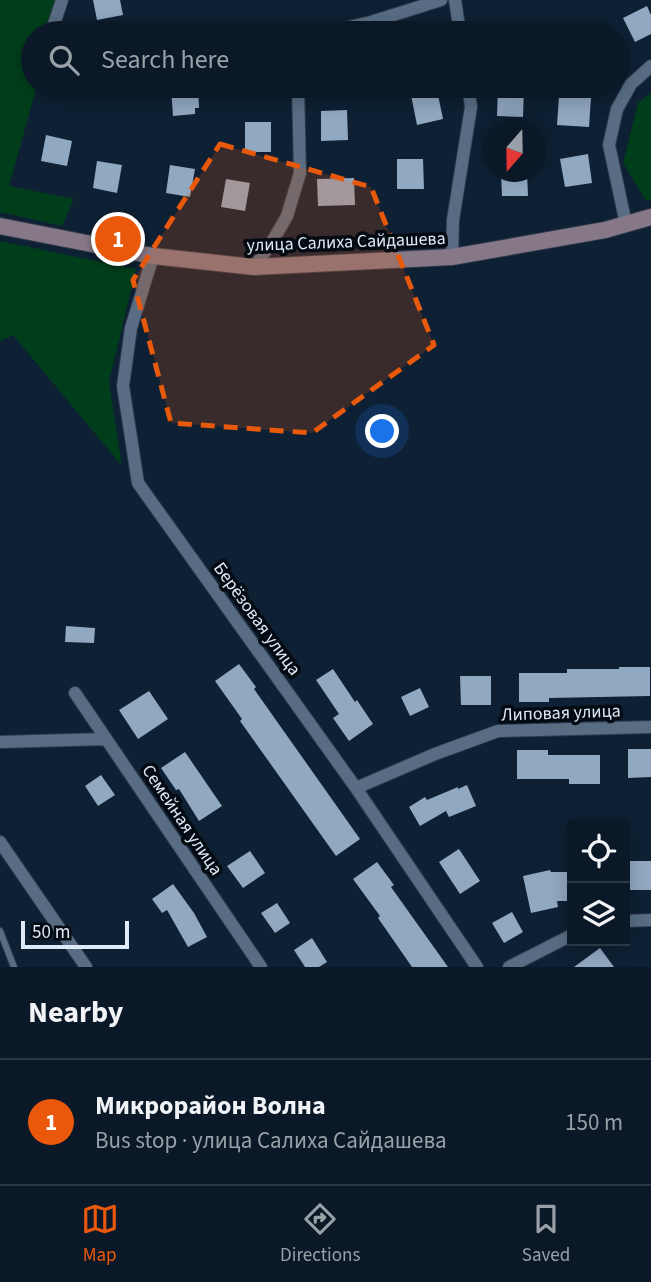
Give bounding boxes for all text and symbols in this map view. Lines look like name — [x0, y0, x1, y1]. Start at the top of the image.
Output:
search box — [21, 21, 630, 98]
icon: search — [45, 41, 83, 79]
text: Search here — [101, 41, 229, 78]
north arrow — [483, 119, 546, 182]
pin: 1 — [95, 213, 141, 265]
street label: улица Салиха Сайдашева — [246, 226, 446, 258]
your location — [365, 414, 399, 448]
street label: Берёзовая улица — [207, 557, 307, 681]
street label: Липовая улица — [501, 698, 621, 728]
street label: Семейная улица — [136, 760, 228, 880]
map controls — [567, 820, 630, 946]
button: locate — [567, 820, 630, 883]
button: layers — [567, 883, 630, 946]
scale bar — [21, 918, 130, 950]
text: 50 m — [32, 919, 70, 946]
text: Nearby — [28, 991, 123, 1034]
text: Микрорайон Волна — [95, 1087, 326, 1124]
text: 1 — [45, 1106, 57, 1139]
text: 150 m — [565, 1106, 623, 1139]
text: Bus stop · улица Салиха Сайдашева — [95, 1124, 447, 1157]
tab: Map — [81, 1200, 119, 1269]
tab: Directions — [280, 1200, 360, 1269]
tab: Saved — [522, 1200, 570, 1269]

